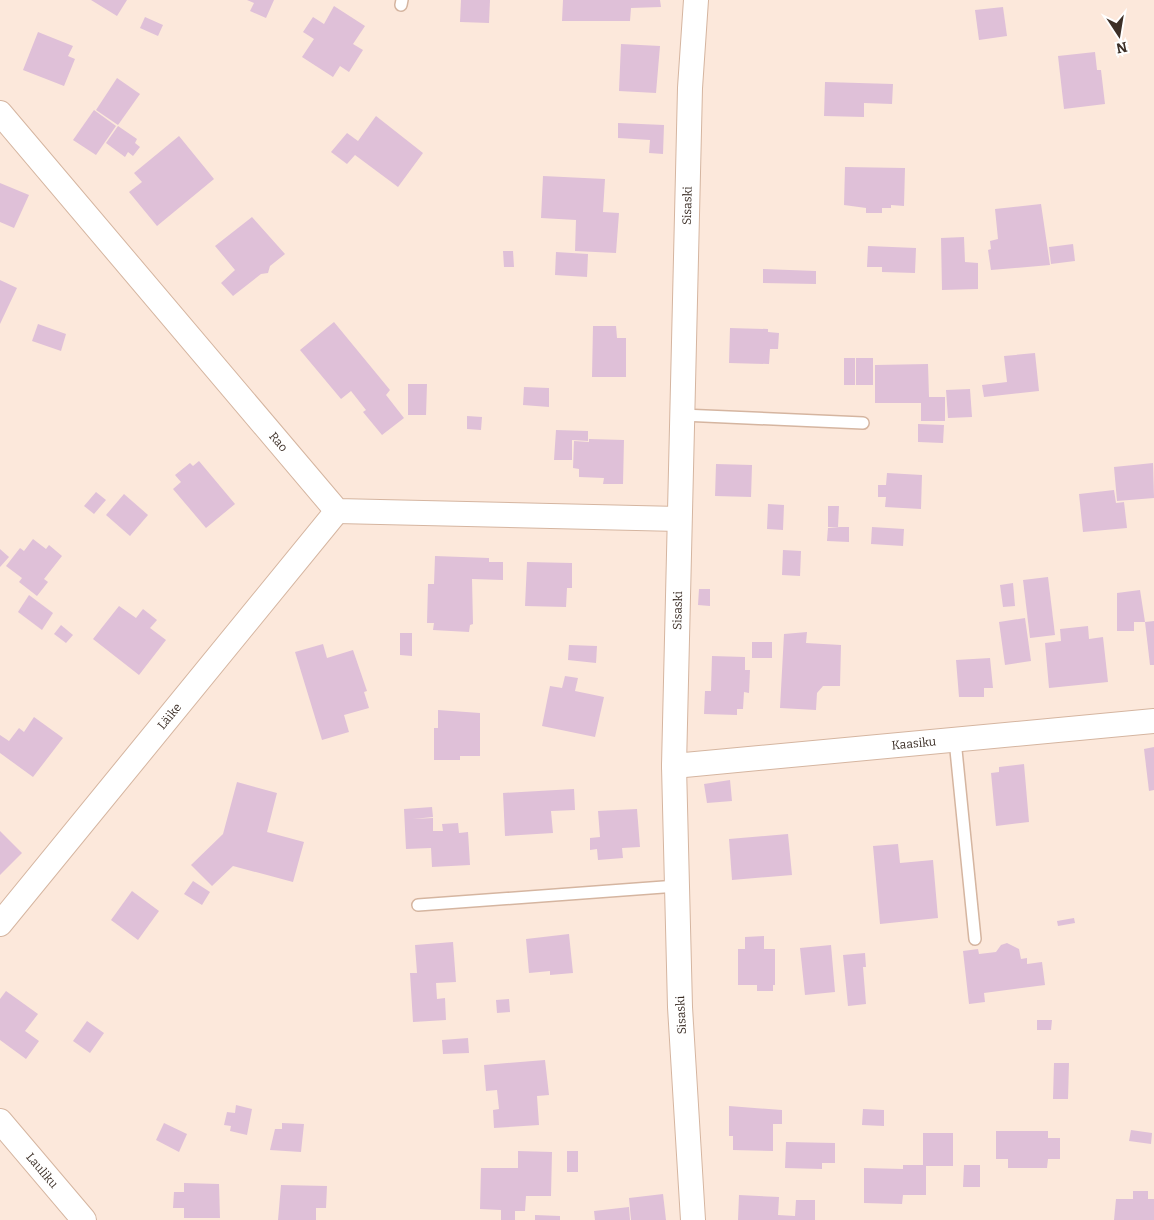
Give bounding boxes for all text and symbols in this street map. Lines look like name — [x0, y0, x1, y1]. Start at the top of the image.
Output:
north arrow — [1094, 10, 1144, 60]
text: N — [1114, 38, 1129, 57]
street label: Sisaski — [680, 186, 695, 225]
street label: Rao — [266, 429, 291, 455]
street label: Sisaski — [670, 591, 685, 630]
street label: Läike — [155, 700, 184, 732]
street label: Kaasiku — [891, 734, 937, 753]
street label: Sisaski — [673, 995, 689, 1035]
street label: Lauliku — [23, 1150, 61, 1191]

